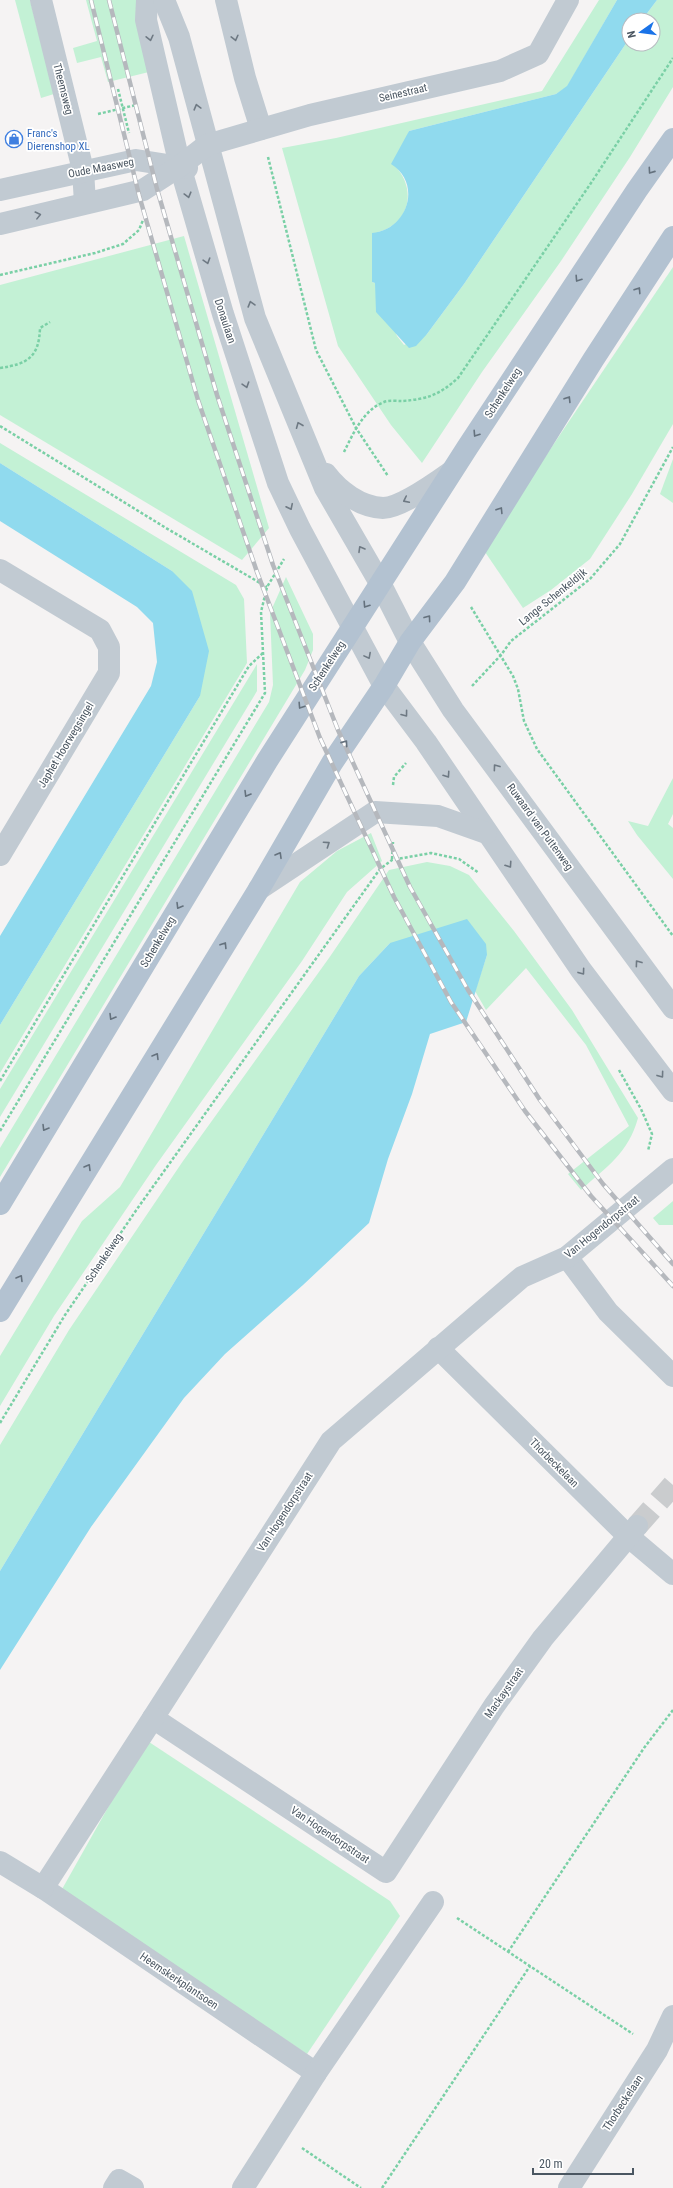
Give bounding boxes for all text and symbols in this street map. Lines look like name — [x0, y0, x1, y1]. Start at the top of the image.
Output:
north arrow — [621, 12, 661, 52]
text: N — [625, 29, 639, 39]
one-way arrow — [230, 34, 239, 41]
one-way arrow — [146, 35, 154, 42]
street label: Theemsweg — [50, 62, 76, 116]
street label: Seinestraat — [378, 81, 428, 105]
one-way arrow — [193, 104, 202, 111]
place label: Franc's Dierenshop XL — [27, 127, 90, 153]
shop icon: Franc's Dierenshop XL — [4, 129, 24, 149]
street label: Oude Maasweg — [67, 155, 135, 181]
one-way arrow — [648, 167, 656, 174]
one-way arrow — [183, 191, 192, 198]
one-way arrow — [35, 211, 41, 219]
one-way arrow — [202, 258, 211, 265]
one-way arrow — [575, 275, 583, 282]
one-way arrow — [634, 287, 641, 294]
street label: Donaulaan — [212, 297, 238, 345]
one-way arrow — [247, 301, 256, 308]
street label: Schenkelweg — [482, 366, 524, 420]
one-way arrow — [241, 382, 250, 389]
one-way arrow — [563, 396, 571, 403]
one-way arrow — [296, 422, 304, 429]
one-way arrow — [474, 430, 481, 437]
one-way arrow — [402, 495, 410, 502]
one-way arrow — [285, 503, 293, 511]
one-way arrow — [495, 507, 502, 514]
one-way arrow — [358, 546, 365, 554]
street label: Lange Schenkeldijk — [516, 566, 590, 628]
one-way arrow — [364, 601, 371, 608]
one-way arrow — [423, 616, 430, 623]
street label: Schenkelweg — [306, 639, 348, 693]
one-way arrow — [364, 652, 371, 659]
street label: Japhet Hoorwegsingel — [35, 700, 97, 790]
one-way arrow — [299, 702, 306, 709]
one-way arrow — [400, 710, 407, 717]
one-way arrow — [340, 741, 347, 748]
one-way arrow — [494, 764, 501, 771]
one-way arrow — [442, 770, 449, 777]
street label: Ruwaard van Puttenweg — [504, 781, 576, 873]
one-way arrow — [244, 790, 251, 797]
one-way arrow — [323, 842, 330, 849]
one-way arrow — [274, 852, 281, 859]
one-way arrow — [504, 860, 511, 867]
one-way arrow — [177, 902, 184, 909]
street label: Schenkelweg — [138, 914, 178, 970]
one-way arrow — [219, 942, 227, 949]
one-way arrow — [636, 960, 643, 967]
one-way arrow — [577, 967, 584, 974]
one-way arrow — [110, 1013, 117, 1020]
one-way arrow — [152, 1053, 159, 1060]
one-way arrow — [656, 1071, 663, 1078]
one-way arrow — [43, 1124, 50, 1131]
one-way arrow — [84, 1164, 91, 1171]
street label: Van Hogendorpstraat — [562, 1193, 642, 1261]
street label: Schenkelweg — [83, 1231, 125, 1285]
one-way arrow — [16, 1275, 23, 1282]
street label: Thorbeckelaan — [527, 1436, 581, 1490]
street label: Van Hogendorpstraat — [254, 1470, 316, 1554]
street label: Mackaystraat — [482, 1665, 526, 1721]
street label: Van Hogendorpstraat — [288, 1804, 372, 1866]
street label: Heemskerkplantsoen — [137, 1950, 221, 2012]
street label: Thorbeckelaan — [600, 2073, 646, 2133]
scale bar — [533, 2150, 633, 2176]
text: 20 m — [539, 2157, 563, 2171]

